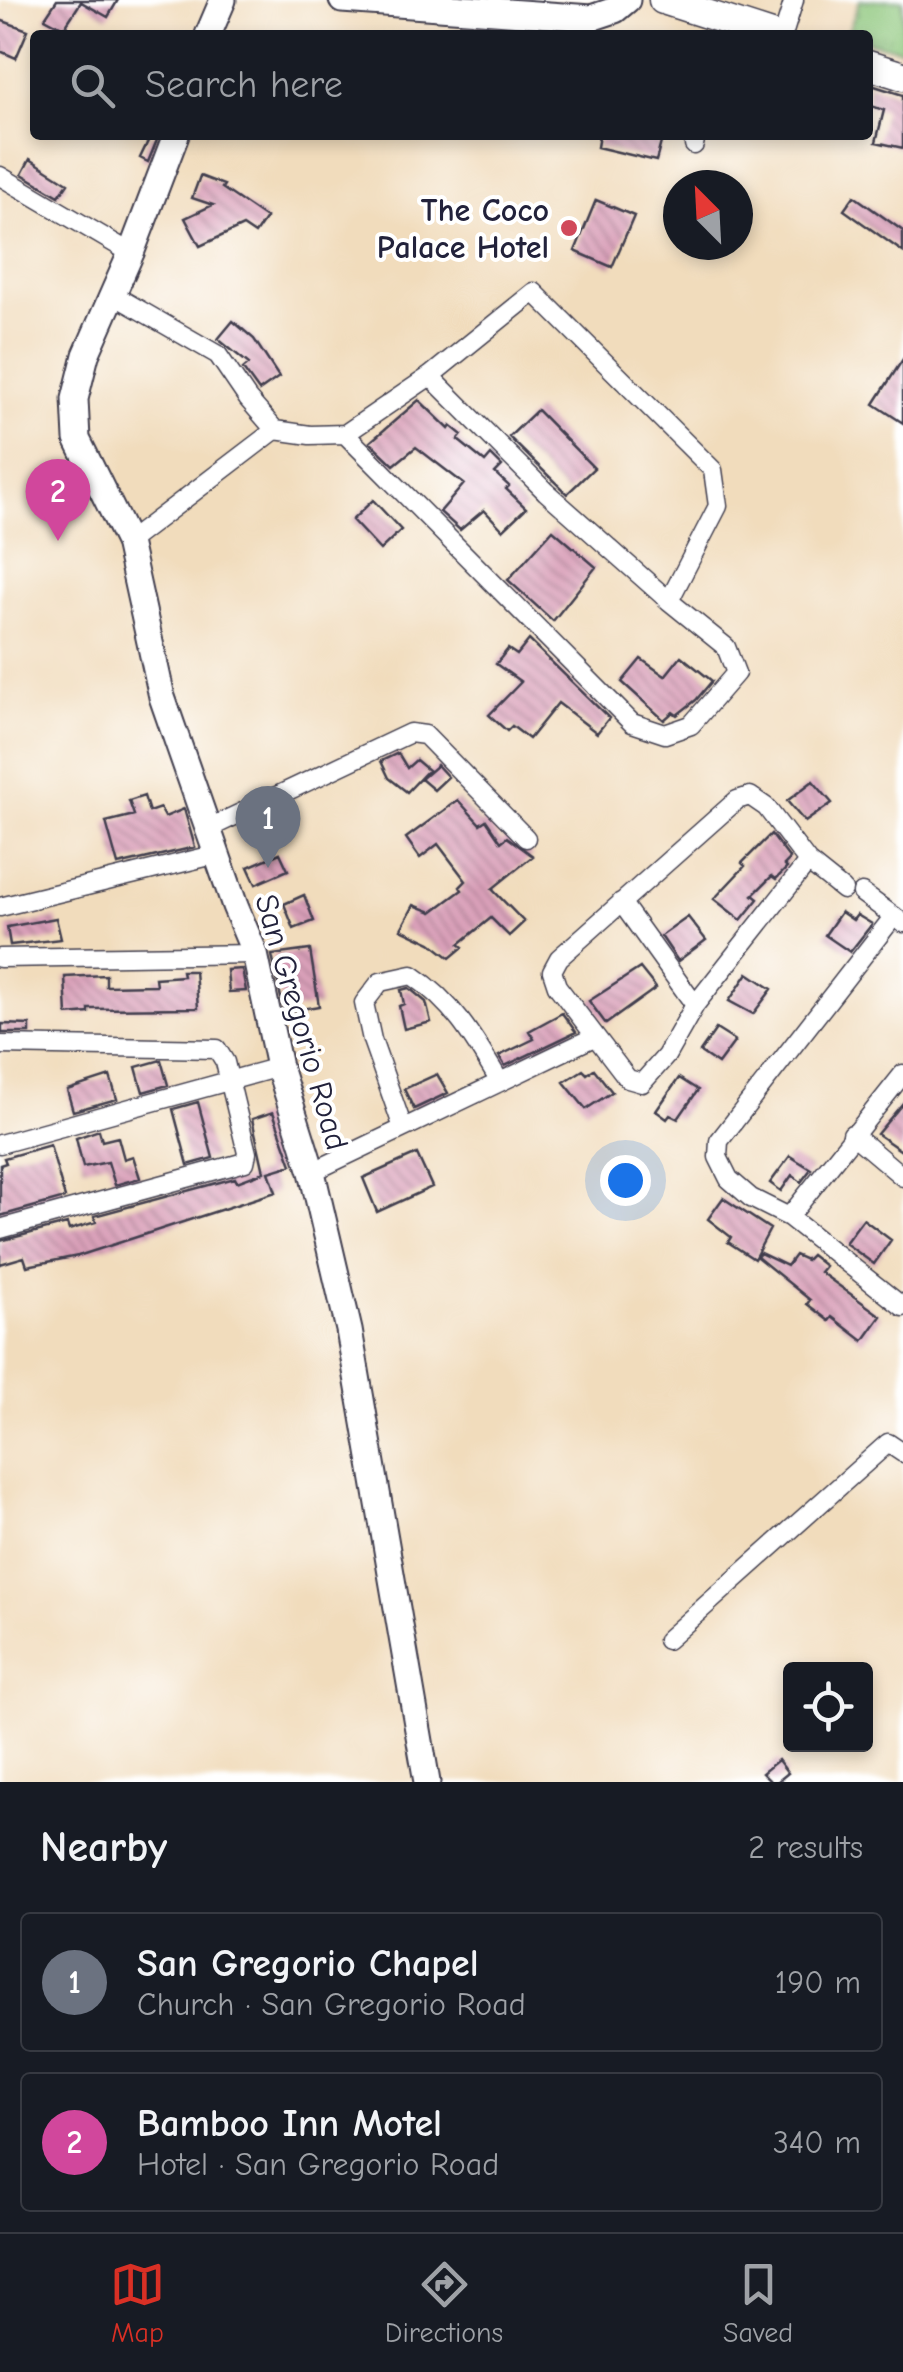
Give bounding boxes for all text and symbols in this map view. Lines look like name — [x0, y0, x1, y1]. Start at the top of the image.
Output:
search box — [30, 30, 873, 140]
icon: search — [65, 58, 120, 113]
text: Search here — [145, 63, 343, 107]
north arrow — [663, 170, 753, 260]
place label: The Coco Palace Hotel — [377, 192, 549, 266]
marker: The Coco Palace Hotel — [558, 217, 580, 239]
pin: 2 — [26, 458, 90, 541]
pin: 1 — [236, 786, 300, 868]
street label: San Gregorio Road — [247, 890, 356, 1154]
your location — [600, 1155, 651, 1206]
map controls — [783, 1662, 873, 1752]
button: locate — [783, 1662, 873, 1752]
text: Nearby — [40, 1823, 167, 1872]
text: 2 results — [748, 1829, 863, 1866]
text: San Gregorio Chapel — [137, 1942, 479, 1986]
text: 1 — [68, 1964, 81, 2001]
text: 190 m — [775, 1964, 861, 2001]
text: Church · San Gregorio Road — [137, 1986, 526, 2023]
text: Bamboo Inn Motel — [137, 2102, 442, 2146]
text: 2 — [67, 2124, 82, 2161]
text: 340 m — [773, 2124, 861, 2161]
text: Hotel · San Gregorio Road — [137, 2146, 499, 2183]
tab: Map — [110, 2257, 165, 2349]
tab: Directions — [385, 2257, 503, 2349]
tab: Saved — [723, 2257, 793, 2349]

